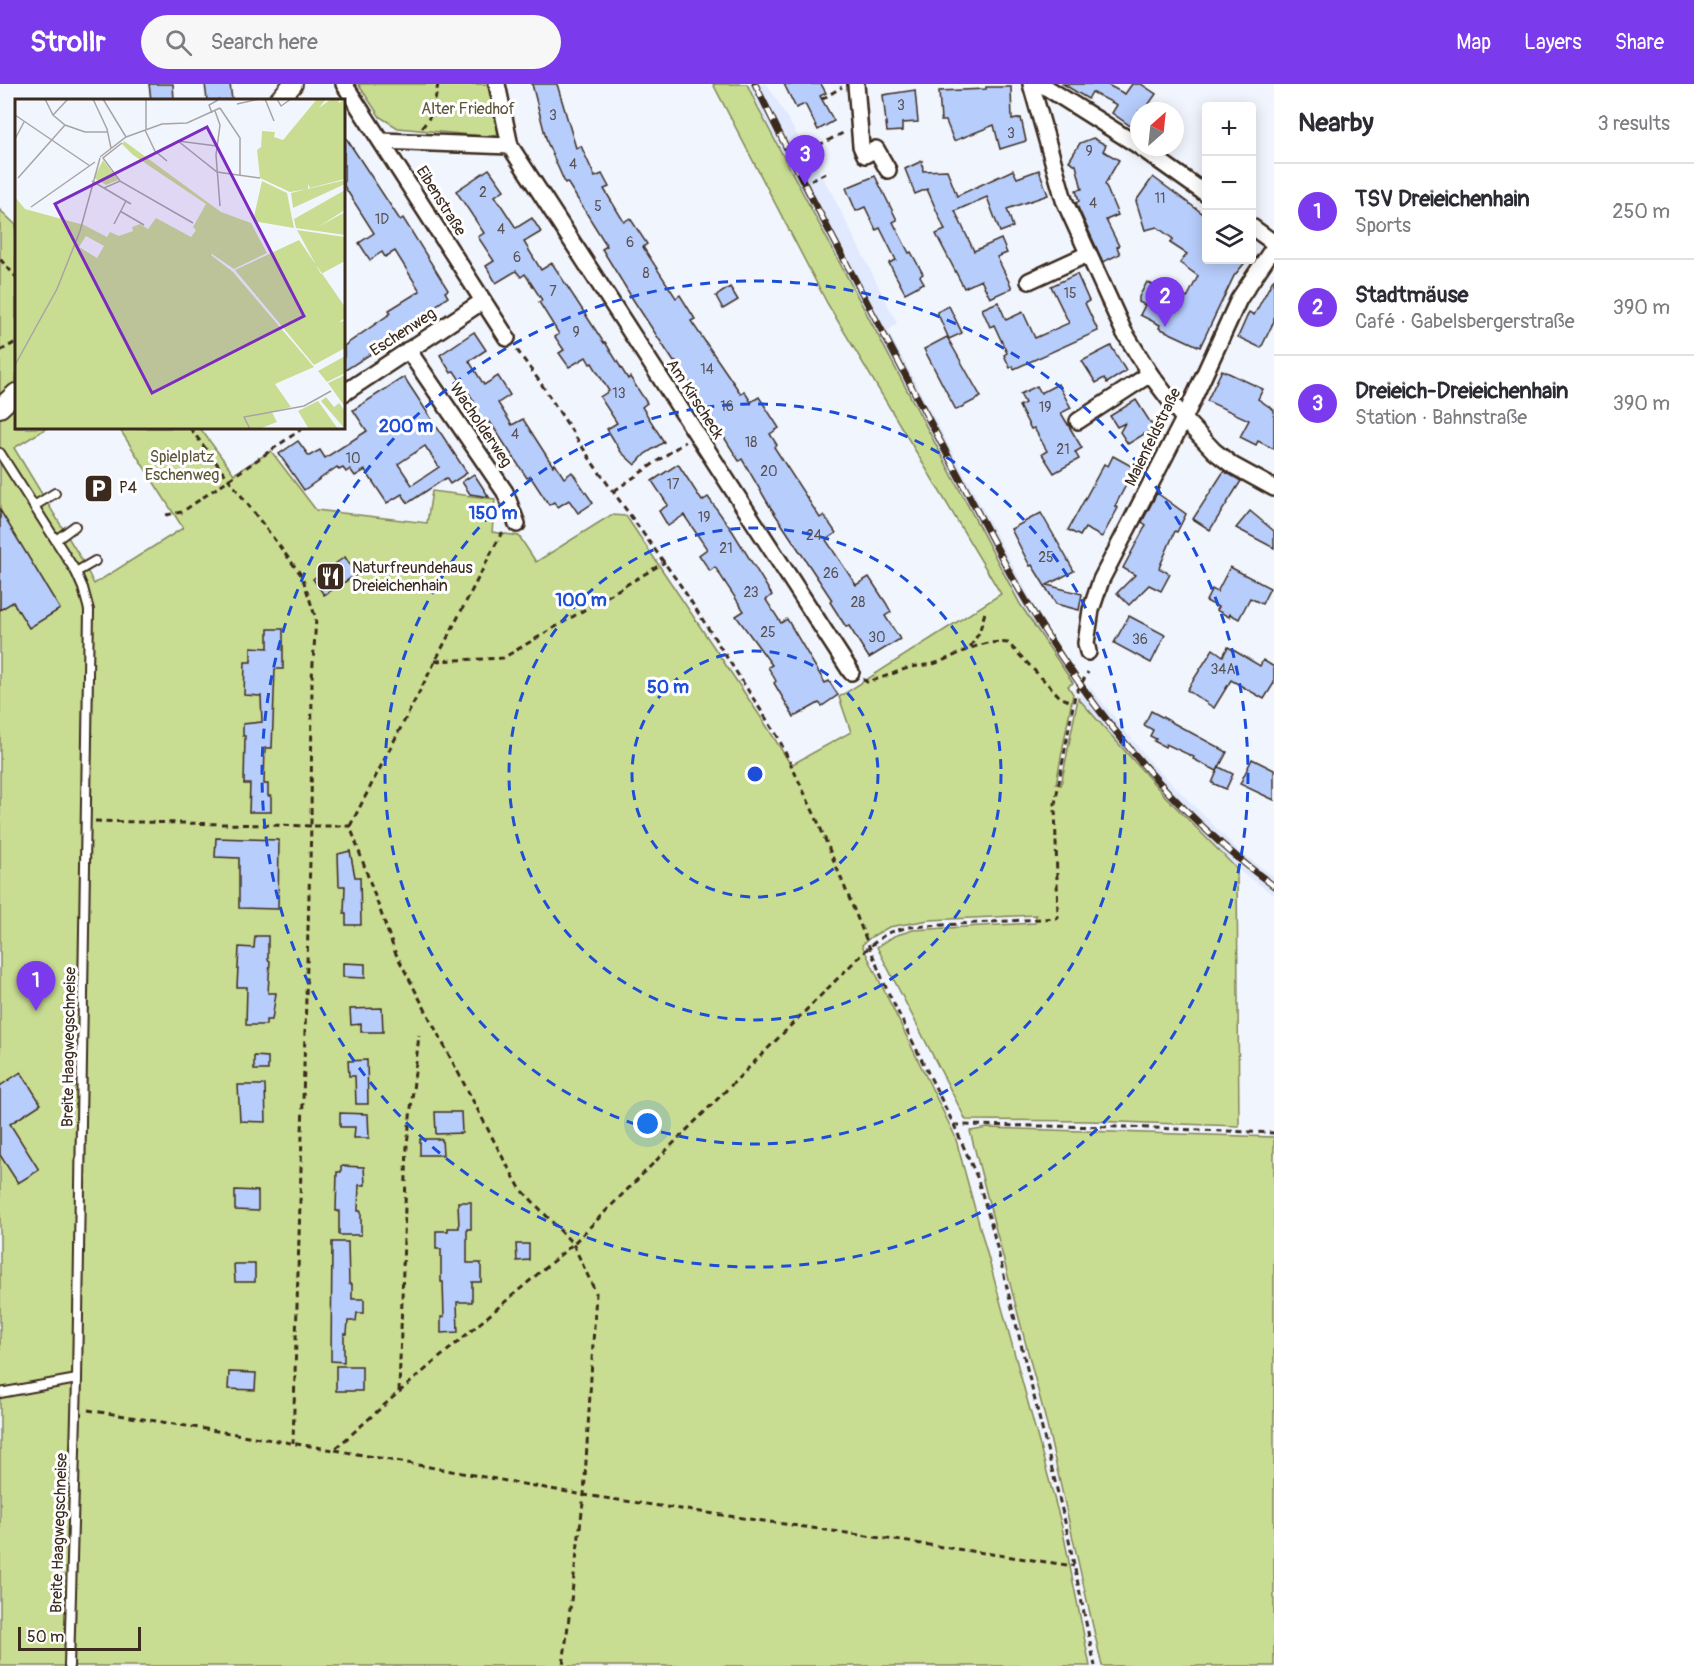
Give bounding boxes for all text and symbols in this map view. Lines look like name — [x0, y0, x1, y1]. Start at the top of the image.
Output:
search box — [141, 15, 561, 69]
text: Strollr — [30, 25, 105, 60]
icon: search — [162, 26, 195, 59]
text: Search here — [210, 28, 318, 56]
text: Map — [1456, 29, 1491, 56]
text: Layers — [1524, 29, 1582, 56]
text: Share — [1615, 29, 1664, 56]
house number: 3 — [897, 97, 905, 114]
inset map — [15, 99, 345, 429]
park label: Alter Friedhof — [421, 99, 516, 119]
north arrow — [1130, 102, 1184, 156]
map controls — [1202, 102, 1256, 264]
button: + — [1202, 102, 1256, 156]
house number: 3 — [549, 107, 557, 124]
text: Nearby — [1298, 107, 1374, 139]
text: 3 results — [1598, 111, 1670, 136]
house number: 3 — [1007, 125, 1015, 142]
pin: 3 — [786, 135, 824, 185]
house number: 9 — [1085, 143, 1093, 160]
house number: 4 — [569, 156, 577, 173]
button: − — [1202, 156, 1256, 210]
street label: Eibenstraße — [412, 162, 470, 240]
house number: 2 — [479, 184, 487, 201]
text: TSV Dreieichenhain — [1355, 185, 1530, 213]
house number: 11 — [1155, 190, 1165, 207]
house number: 4 — [1089, 195, 1097, 212]
house number: 5 — [594, 198, 602, 215]
text: 1 — [1314, 199, 1321, 224]
text: 250 m — [1612, 199, 1670, 224]
button: layers — [1202, 210, 1256, 264]
house number: 1D — [375, 211, 389, 228]
text: Sports — [1355, 213, 1411, 238]
house number: 4 — [497, 221, 505, 238]
house number: 6 — [626, 234, 634, 251]
house number: 6 — [513, 249, 521, 266]
house number: 8 — [642, 265, 650, 282]
pin: 2 — [1146, 278, 1184, 327]
text: Stadtmäuse — [1355, 281, 1468, 309]
house number: 7 — [549, 283, 557, 300]
house number: 15 — [1063, 285, 1077, 302]
text: 2 — [1312, 295, 1323, 320]
text: 390 m — [1613, 295, 1670, 320]
street label: Eschenweg — [366, 303, 440, 361]
text: Café · Gabelsbergerstraße — [1355, 309, 1575, 334]
house number: 9 — [572, 324, 580, 341]
street label: Am Kirscheck — [662, 355, 728, 443]
house number: 14 — [700, 361, 714, 378]
text: Dreieich-Dreieichenhain — [1355, 377, 1568, 405]
street label: Wacholderweg — [445, 379, 517, 471]
street label: Maienfeldstraße — [1121, 384, 1185, 489]
house number: 13 — [612, 385, 626, 402]
text: 3 — [1312, 391, 1323, 416]
text: 390 m — [1613, 391, 1670, 416]
house number: 16 — [720, 398, 734, 415]
house number: 19 — [1039, 399, 1051, 416]
text: Station · Bahnstraße — [1355, 405, 1527, 430]
text: 200 m — [379, 415, 433, 438]
house number: 4 — [511, 426, 519, 443]
house number: 18 — [745, 434, 757, 451]
house number: 21 — [1056, 441, 1070, 458]
park label: Spielplatz Eschenweg — [145, 447, 219, 485]
house number: 10 — [345, 450, 361, 467]
house number: 20 — [760, 463, 778, 480]
parking icon: P4 — [82, 472, 114, 504]
house number: 17 — [667, 476, 680, 493]
place label: P4 — [119, 478, 137, 498]
text: 150 m — [469, 502, 518, 525]
house number: 19 — [698, 509, 710, 526]
house number: 24 — [806, 527, 822, 544]
house number: 21 — [719, 540, 733, 557]
house number: 25 — [1038, 549, 1054, 566]
place label: Naturfreundehaus Dreieichenhain — [352, 558, 473, 596]
restaurant icon: Naturfreundehaus Dreieichenhain — [315, 561, 347, 593]
house number: 26 — [823, 565, 839, 582]
house number: 23 — [743, 584, 759, 601]
text: 100 m — [555, 589, 607, 612]
house number: 28 — [851, 594, 865, 611]
house number: 25 — [760, 624, 776, 641]
house number: 30 — [868, 629, 886, 646]
house number: 36 — [1132, 631, 1148, 648]
house number: 34A — [1210, 661, 1236, 678]
text: 50 m — [647, 676, 689, 699]
centre of rings — [745, 764, 765, 784]
pin: 1 — [16, 962, 56, 1011]
street label: Breite Haagwegschneise — [58, 967, 80, 1127]
your location — [633, 1109, 662, 1138]
street label: Breite Haagwegschneise — [46, 1452, 72, 1614]
scale bar — [18, 1624, 141, 1652]
text: 50 m — [27, 1627, 64, 1647]

